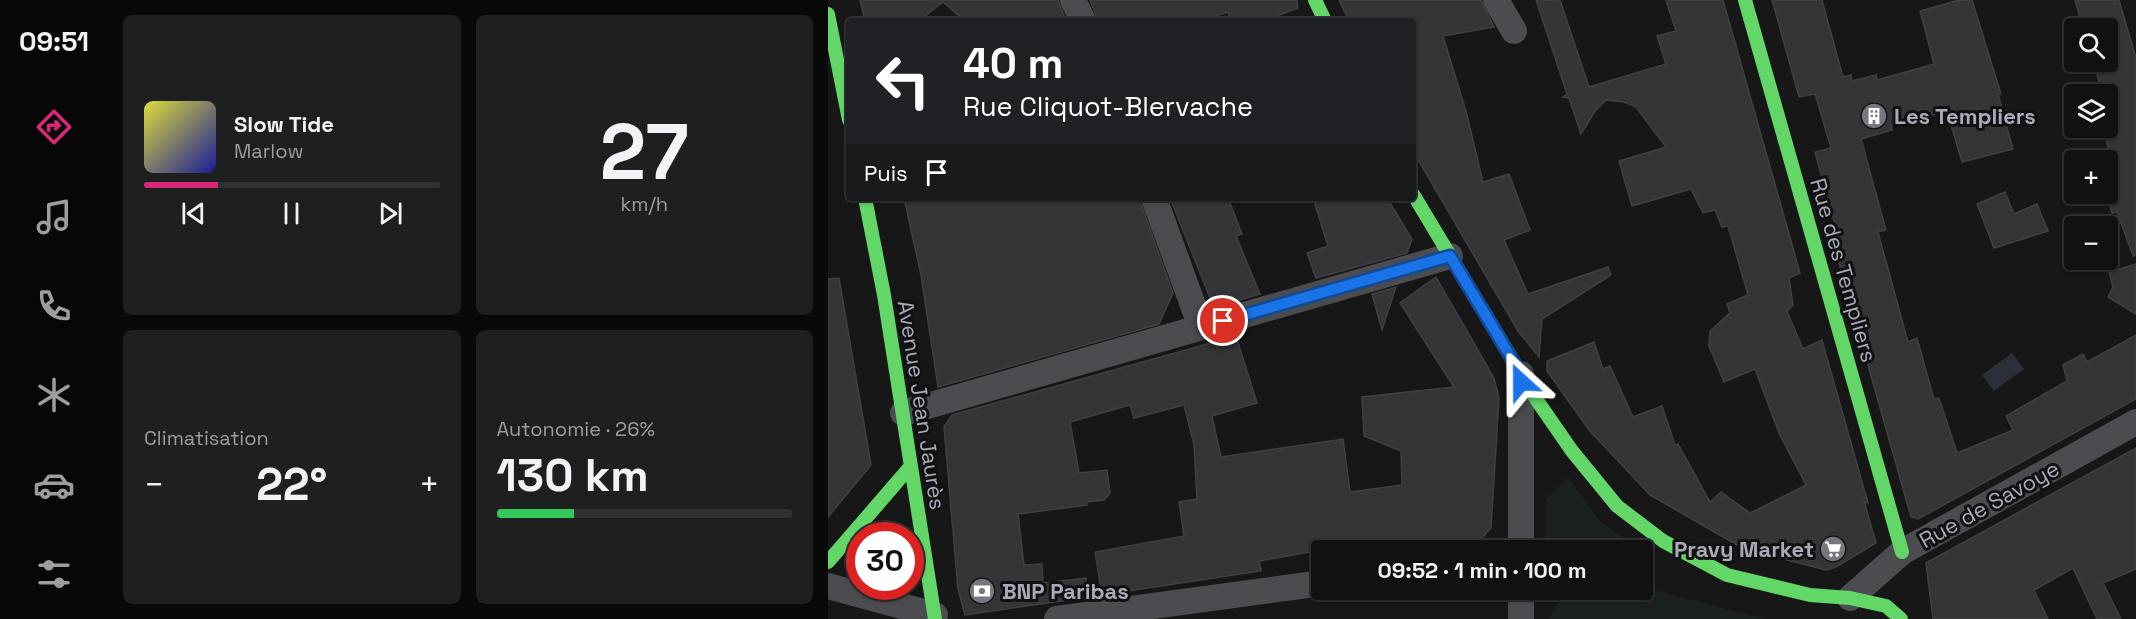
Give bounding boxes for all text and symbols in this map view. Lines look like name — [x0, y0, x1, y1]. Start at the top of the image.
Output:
map controls — [2064, 18, 2118, 270]
button: search — [2064, 18, 2118, 72]
text: 09:51 — [19, 24, 89, 59]
text: 40 m — [963, 37, 1063, 90]
icon: left — [864, 42, 942, 120]
button: layers — [2064, 84, 2118, 138]
text: Rue Cliquot-Blervache — [963, 89, 1253, 124]
building icon: Les Templiers — [1859, 101, 1889, 131]
text: 27 — [600, 102, 689, 202]
place label: Les Templiers — [1894, 102, 2036, 130]
icon: directions — [33, 106, 75, 148]
text: Slow Tide — [234, 110, 334, 138]
text: Marlow — [234, 138, 303, 164]
button: + — [2064, 150, 2118, 204]
icon: arrive — [920, 156, 953, 189]
text: Puis — [864, 159, 908, 187]
street label: Rue des Templiers — [1804, 175, 1884, 365]
text: km/h — [620, 191, 668, 217]
icon: music — [33, 196, 75, 238]
icon: previous — [177, 197, 210, 230]
icon: pause — [275, 197, 308, 230]
icon: next — [374, 197, 407, 230]
button: − — [2064, 216, 2118, 270]
icon: phone — [33, 285, 75, 327]
pin — [1197, 295, 1248, 346]
street label: Avenue Jean Jaurès — [892, 298, 952, 512]
icon: arrive — [1206, 304, 1239, 337]
position arrow — [1489, 350, 1553, 414]
icon: climate — [33, 374, 75, 416]
text: Autonomie · 26% — [497, 416, 655, 442]
text: Climatisation — [144, 425, 269, 451]
text: 130 km — [497, 447, 649, 504]
street label: Rue de Savoye — [1914, 454, 2064, 554]
text: 22° — [256, 456, 327, 513]
icon: car — [33, 464, 75, 506]
text: − — [144, 464, 164, 506]
text: + — [419, 464, 439, 506]
speed limit sign: 30 — [846, 522, 924, 600]
supermarket icon: Pravy Market — [1818, 534, 1848, 564]
place label: Pravy Market — [1674, 535, 1814, 563]
icon: filters — [33, 553, 75, 595]
text: 09:52 · 1 min · 100 m — [1377, 556, 1587, 584]
bank icon: BNP Paribas — [967, 576, 997, 606]
place label: BNP Paribas — [1002, 577, 1129, 605]

